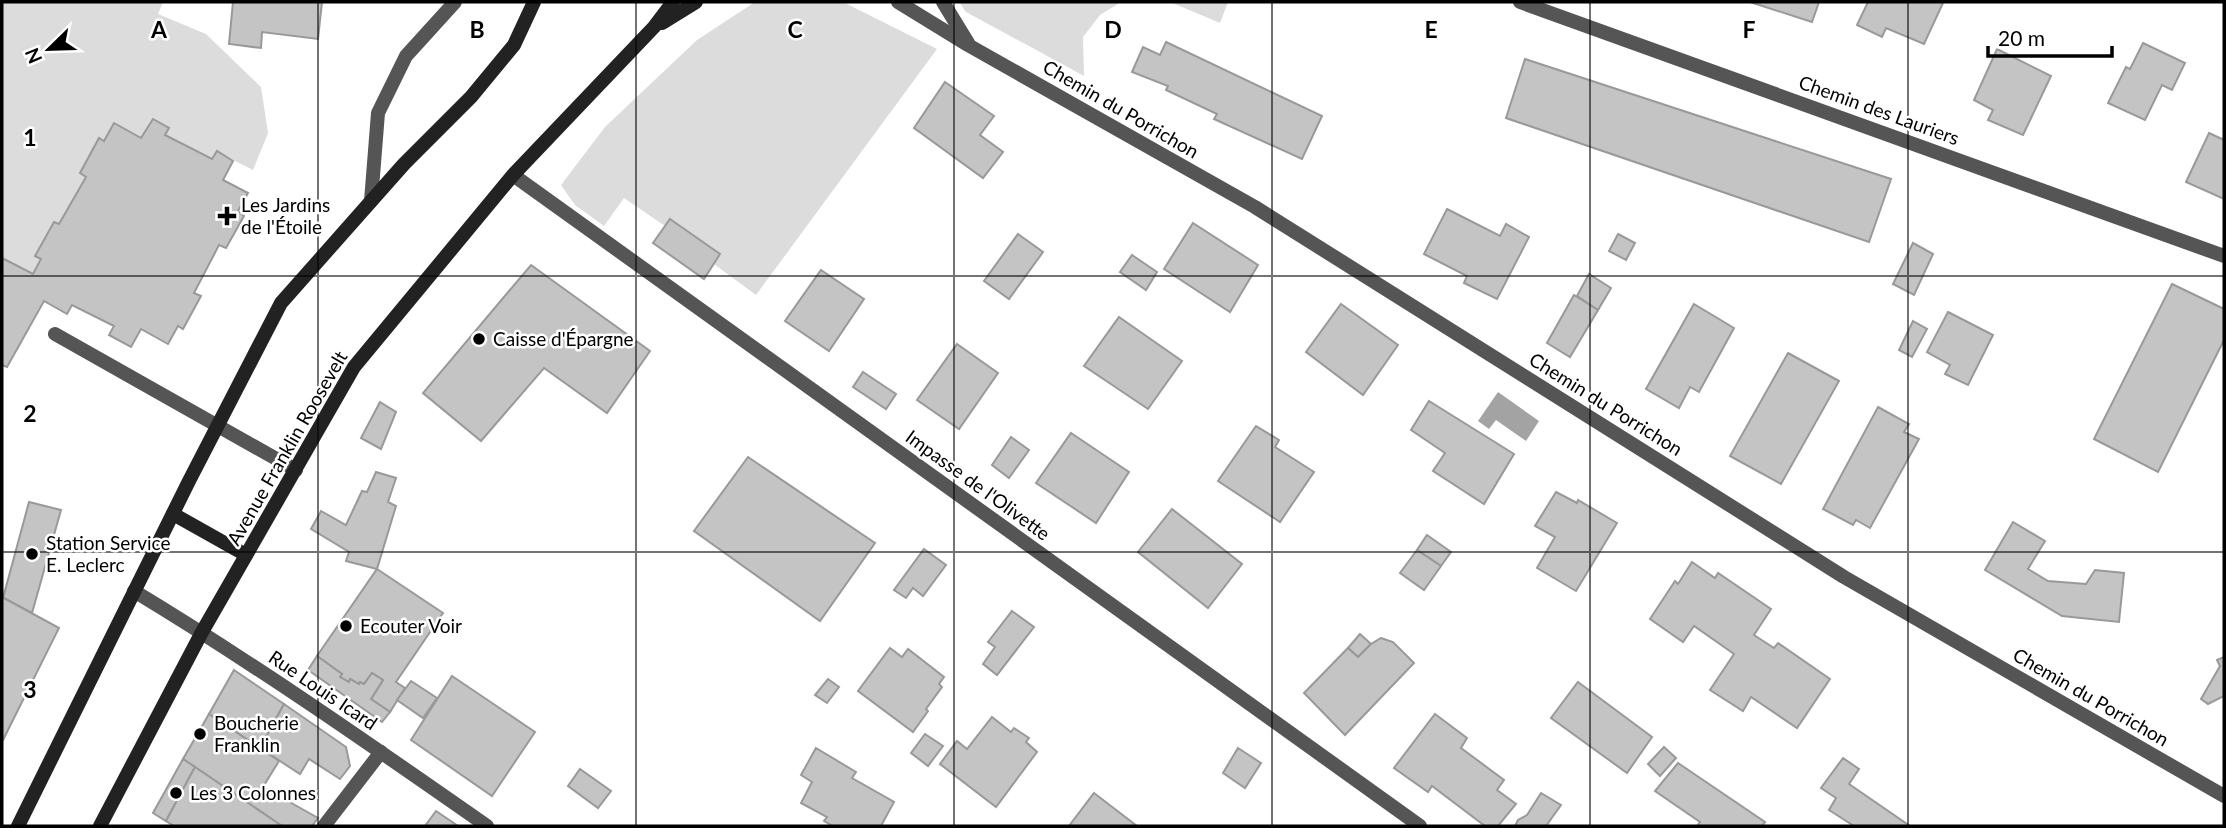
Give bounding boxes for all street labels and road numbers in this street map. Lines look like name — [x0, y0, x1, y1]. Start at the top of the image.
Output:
street label: Chemin du Porrichon — [1039, 55, 1203, 163]
street label: Chemin des Lauriers — [1796, 70, 1963, 149]
street label: Avenue Franklin Roosevelt — [222, 346, 352, 549]
street label: Chemin du Porrichon — [1525, 347, 1687, 460]
street label: Impasse de l'Olivette — [902, 425, 1055, 545]
street label: Chemin du Porrichon — [2009, 643, 2173, 751]
street label: Rue Louis Icard — [265, 645, 382, 734]

